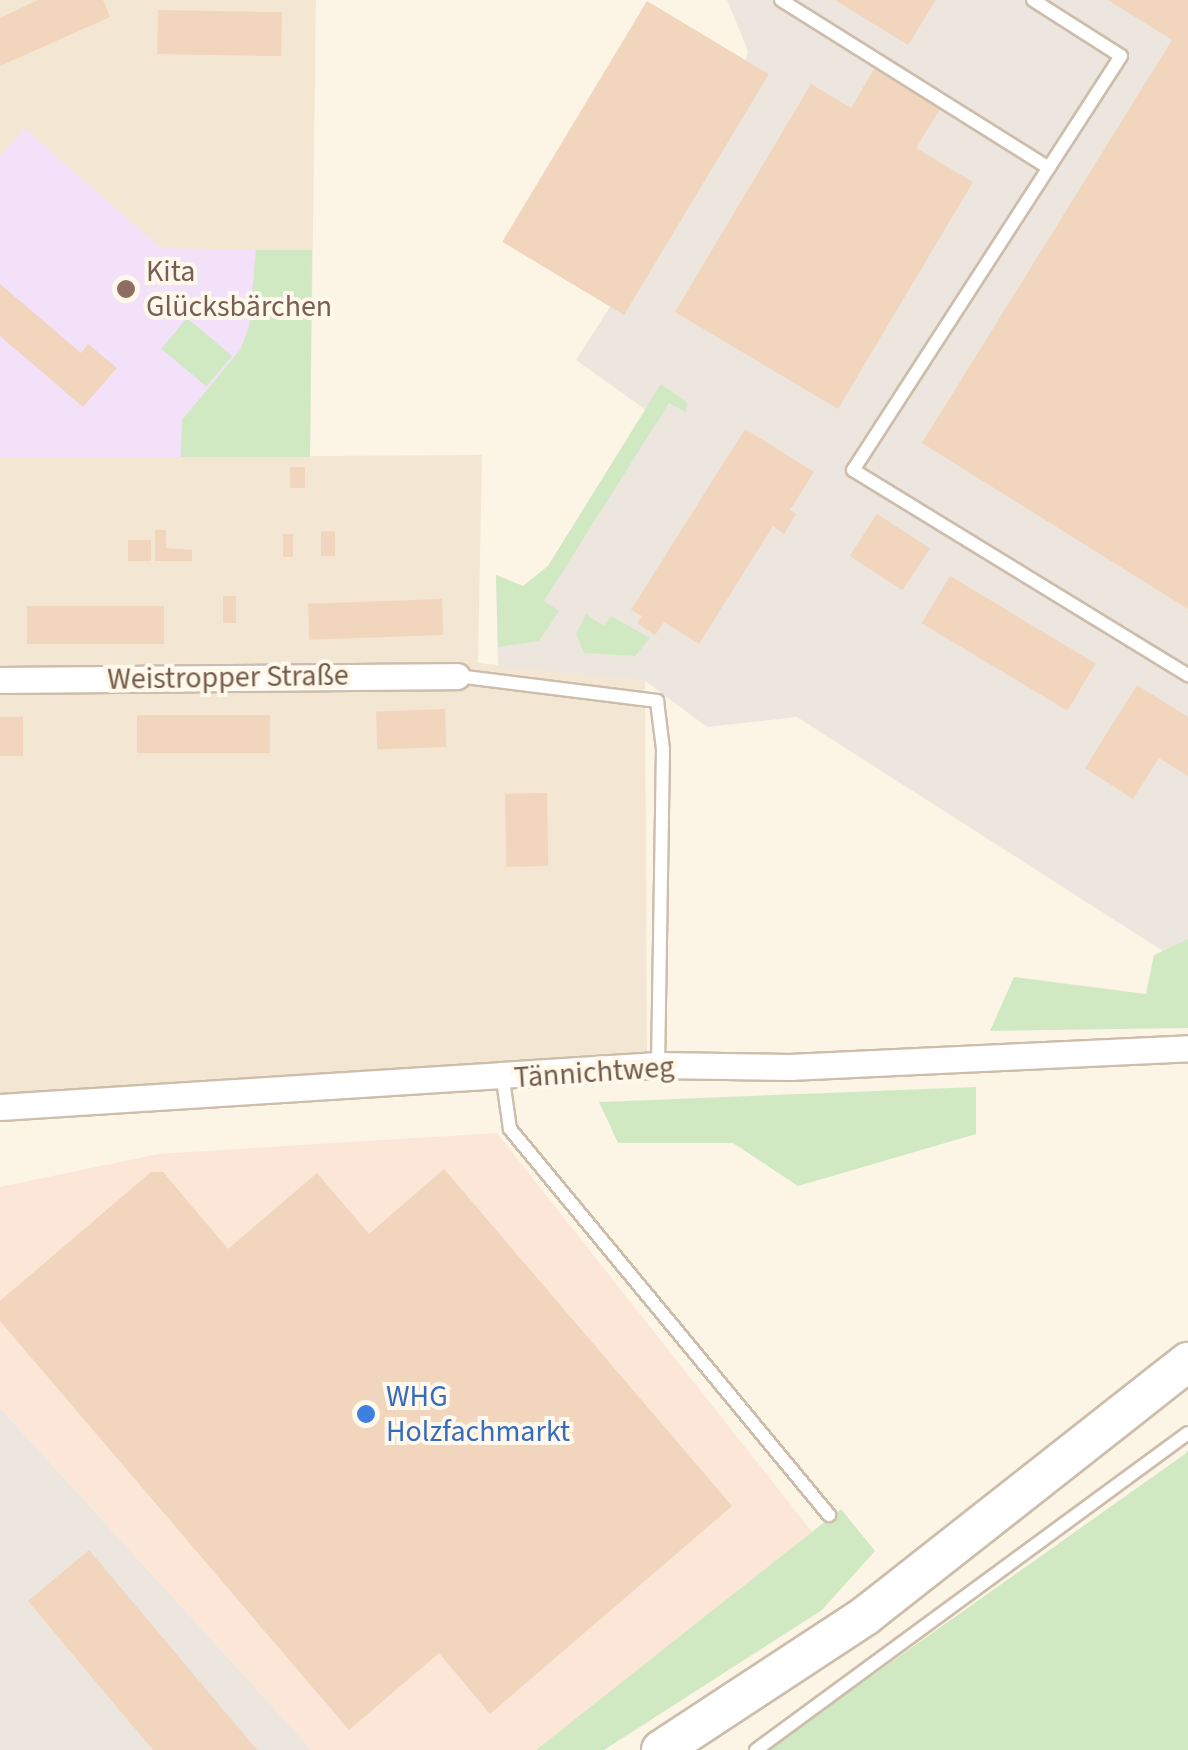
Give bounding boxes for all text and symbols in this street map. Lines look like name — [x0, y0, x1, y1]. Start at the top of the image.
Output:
place label: Kita Glücksbärchen — [146, 254, 332, 324]
marker: Kita Glücksbärchen — [115, 278, 137, 300]
street label: Weistropper Straße — [107, 658, 349, 698]
street label: Tännichtweg — [513, 1049, 675, 1097]
place label: WHG Holzfachmarkt — [386, 1379, 570, 1450]
marker: WHG Holzfachmarkt — [355, 1403, 377, 1425]

